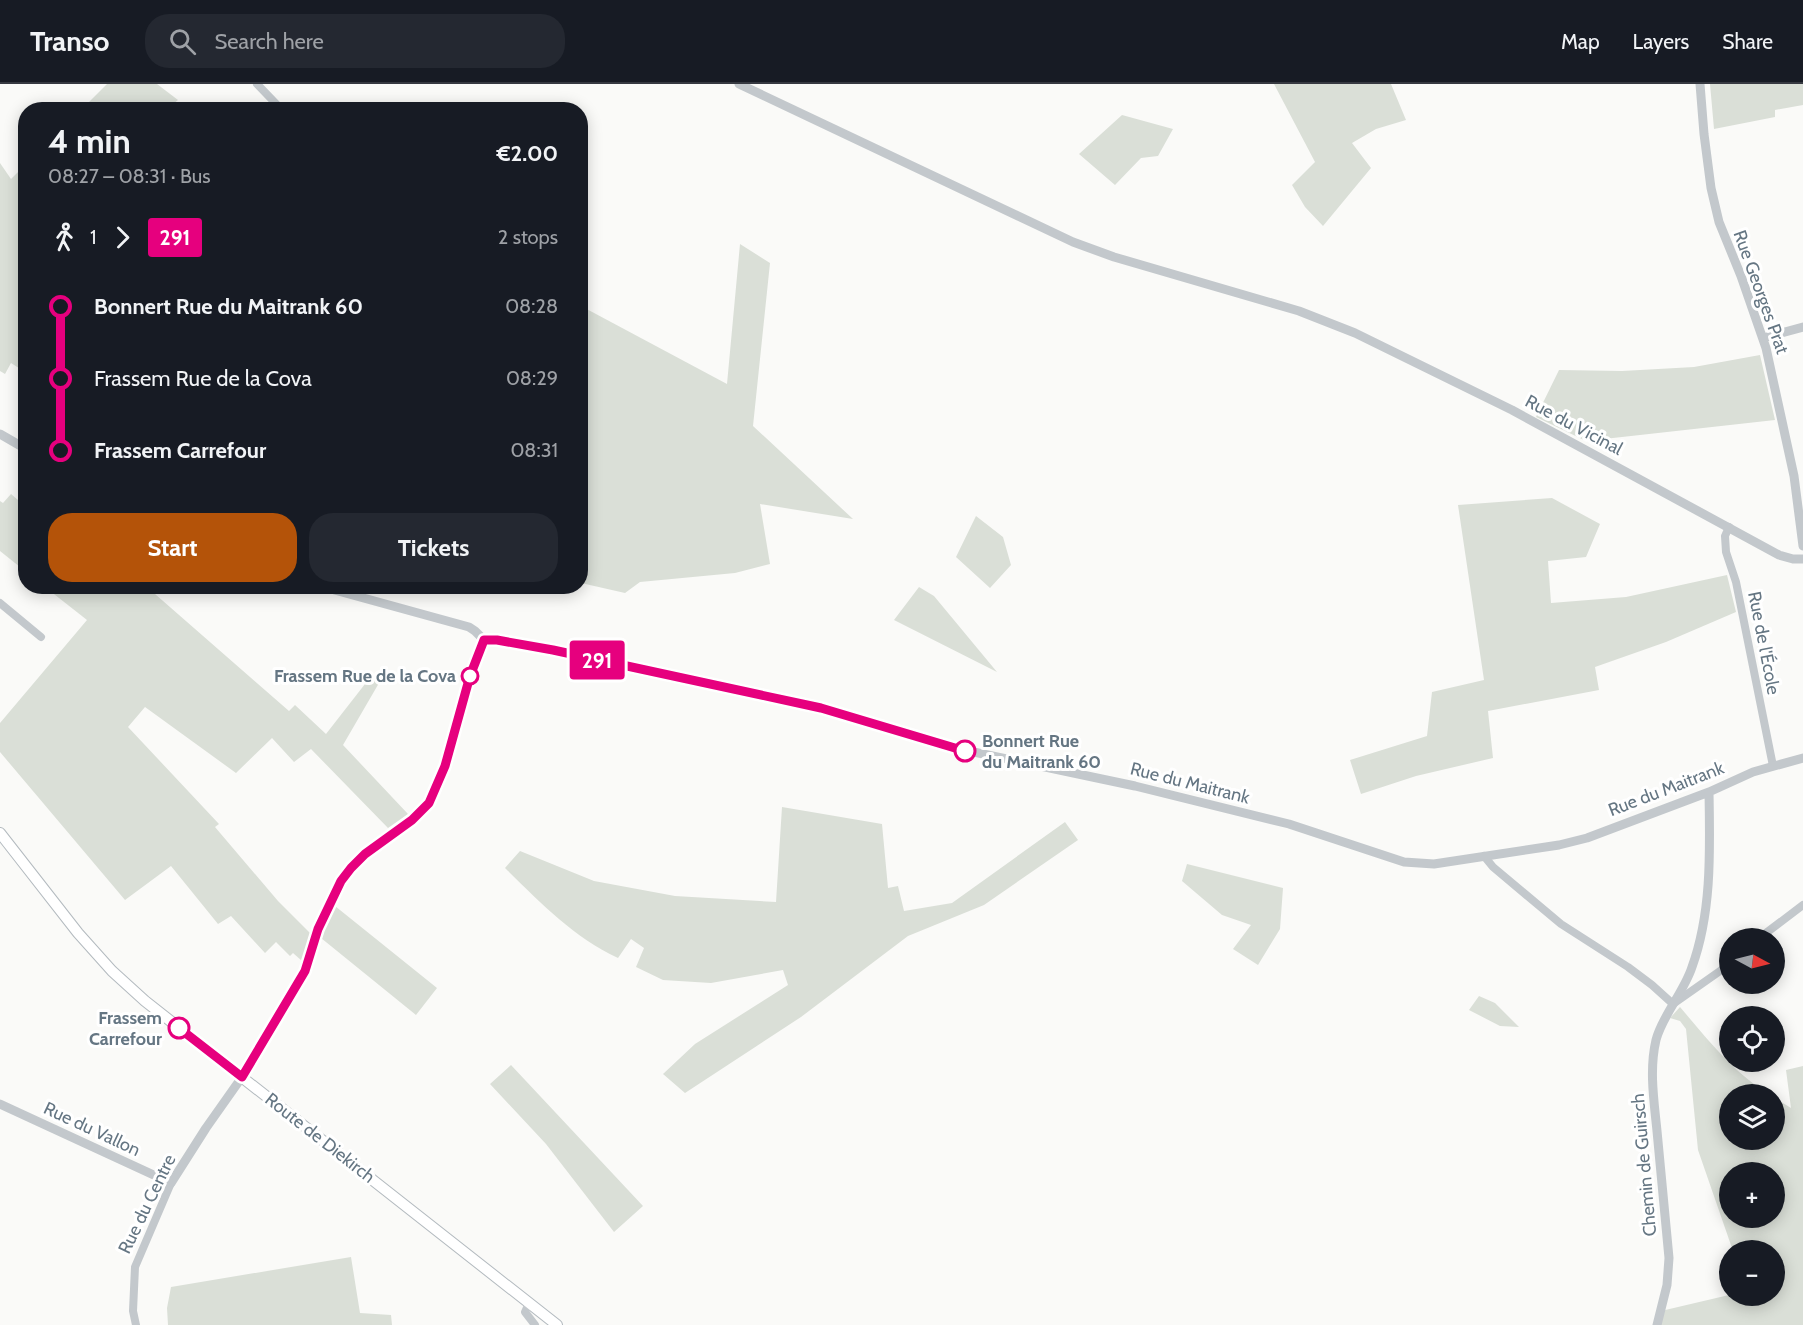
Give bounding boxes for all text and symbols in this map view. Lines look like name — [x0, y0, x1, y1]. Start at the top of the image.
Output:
search box — [145, 14, 565, 68]
text: Transo — [30, 24, 109, 58]
icon: search — [166, 25, 199, 58]
text: Search here — [214, 28, 324, 55]
text: Map — [1561, 29, 1600, 54]
text: Layers — [1633, 29, 1689, 54]
text: Share — [1722, 29, 1773, 54]
text: 4 min — [48, 121, 131, 161]
text: €2.00 — [497, 140, 558, 167]
text: 08:27 – 08:31 · Bus — [48, 164, 211, 188]
icon: walk — [48, 221, 81, 254]
icon: forward — [106, 221, 139, 254]
text: 1 — [90, 225, 97, 249]
text: 291 — [160, 225, 190, 250]
text: 2 stops — [498, 225, 558, 249]
street label: Rue Georges Prat — [1728, 227, 1794, 357]
text: Bonnert Rue du Maitrank 60 — [94, 293, 363, 320]
text: 08:28 — [505, 294, 558, 318]
text: Frassem Rue de la Cova — [94, 365, 312, 392]
text: 08:29 — [506, 366, 558, 390]
street label: Rue du Vicinal — [1521, 390, 1627, 460]
text: Frassem Carrefour — [94, 437, 266, 464]
text: 08:31 — [510, 438, 558, 462]
button: Start — [48, 513, 297, 582]
button: Tickets — [309, 513, 558, 582]
street label: Rue de l'École — [1743, 589, 1785, 697]
line badge: 291 — [562, 640, 632, 680]
text: 291 — [582, 648, 612, 673]
place label: Frassem Rue de la Cova — [274, 665, 456, 687]
marker: Frassem Rue de la Cova — [461, 667, 479, 685]
place label: Bonnert Rue du Maitrank 60 — [982, 730, 1101, 773]
marker: Bonnert Rue du Maitrank 60 — [954, 740, 976, 762]
street label: Rue du Maitrank — [1605, 757, 1728, 821]
street label: Rue du Maitrank — [1128, 758, 1253, 809]
north arrow — [1719, 928, 1785, 994]
map controls — [1719, 928, 1785, 1306]
button: locate — [1719, 1006, 1785, 1072]
place label: Frassem Carrefour — [89, 1007, 162, 1050]
marker: Frassem Carrefour — [168, 1017, 190, 1039]
button: layers — [1719, 1084, 1785, 1150]
street label: Route de Diekirch — [261, 1088, 379, 1188]
street label: Chemin de Guirsch — [1627, 1093, 1661, 1237]
street label: Rue du Vallon — [40, 1097, 144, 1161]
street label: Rue du Centre — [114, 1151, 180, 1257]
button: + — [1719, 1162, 1785, 1228]
button: − — [1719, 1240, 1785, 1306]

